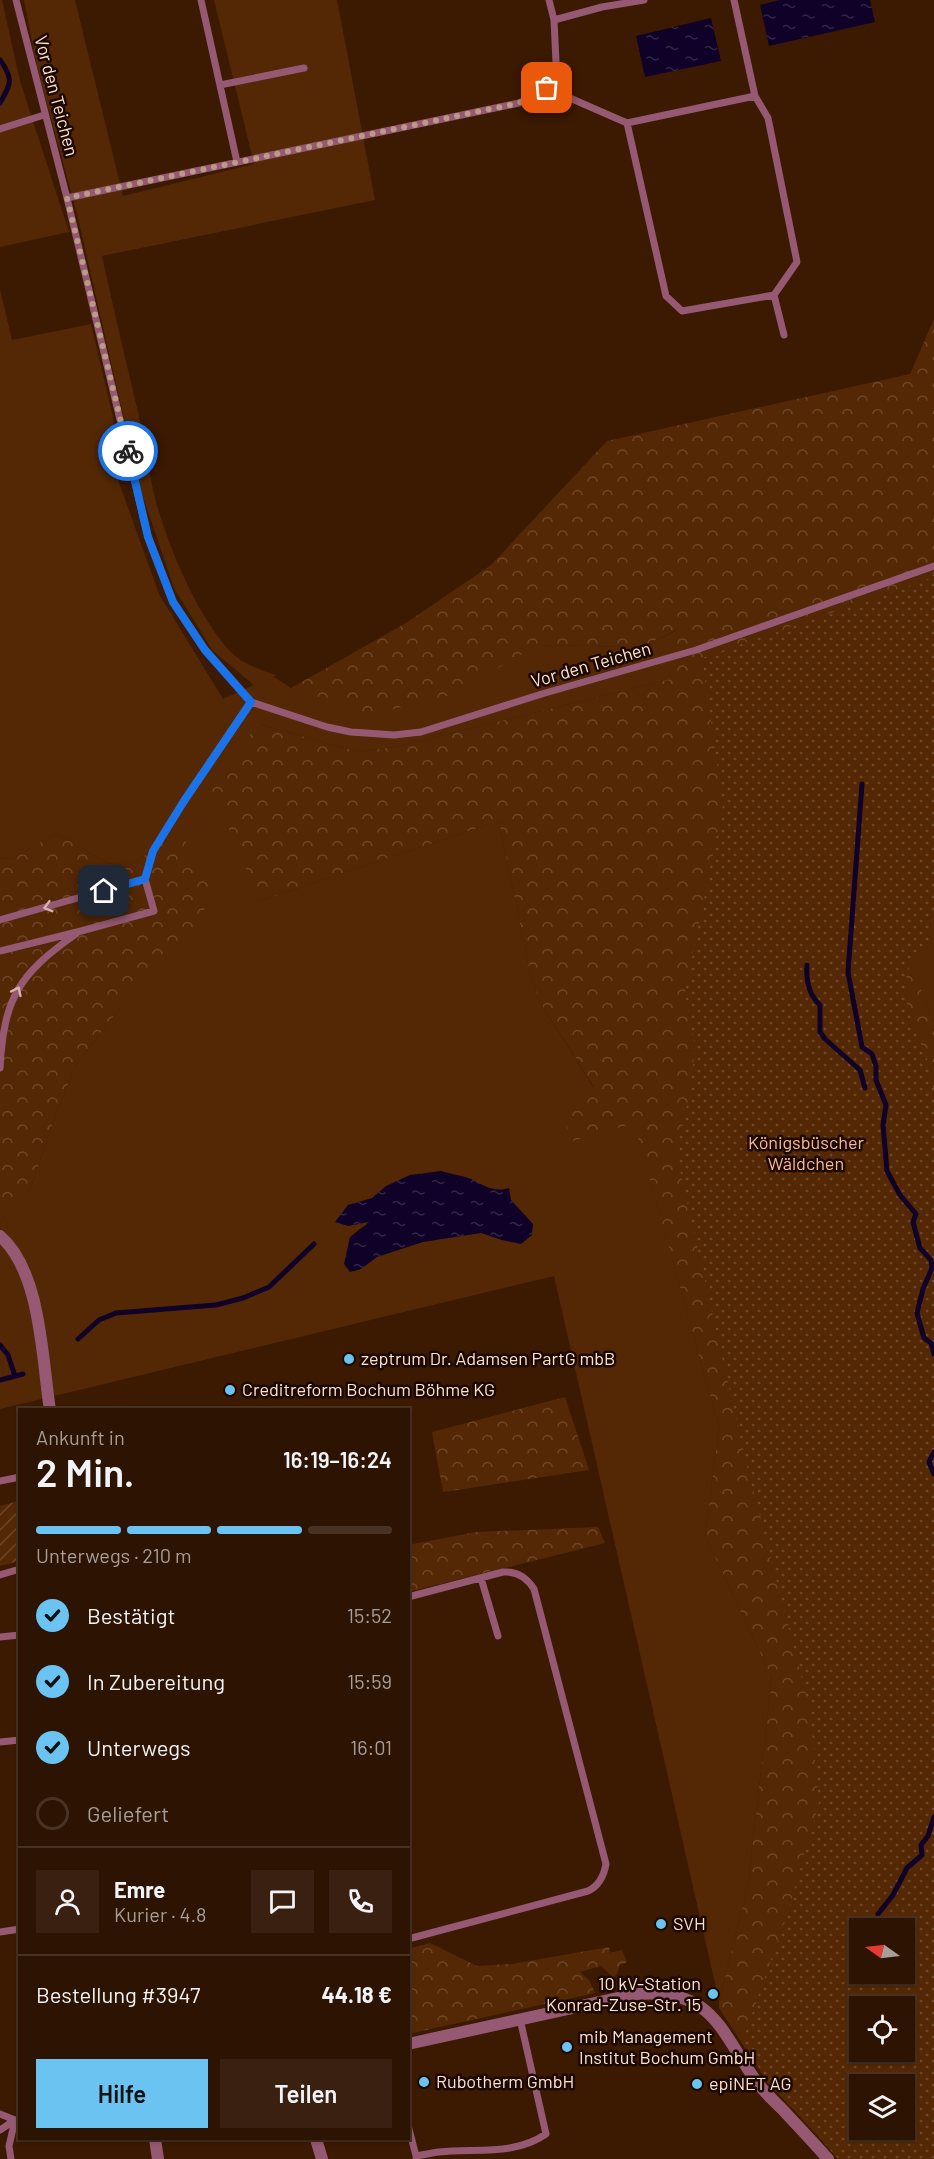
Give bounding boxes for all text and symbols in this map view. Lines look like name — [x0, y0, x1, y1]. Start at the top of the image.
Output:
street label: Vor den Teichen — [30, 33, 84, 158]
pin — [521, 62, 572, 113]
icon: bag — [530, 71, 563, 104]
courier — [98, 421, 158, 481]
icon: bike — [112, 435, 145, 468]
street label: Vor den Teichen — [528, 636, 653, 692]
pin — [78, 865, 129, 916]
icon: home — [87, 874, 120, 907]
one-way arrow — [43, 899, 53, 912]
one-way arrow — [10, 986, 22, 997]
park label: Königsbüscher Wäldchen — [748, 1131, 864, 1174]
place label: zeptrum Dr. Adamsen PartG mbB — [361, 1347, 615, 1369]
marker: zeptrum Dr. Adamsen PartG mbB — [342, 1352, 356, 1366]
place label: Creditreform Bochum Böhme KG — [242, 1378, 495, 1400]
marker: Creditreform Bochum Böhme KG — [223, 1383, 237, 1397]
text: Ankunft in — [36, 1425, 125, 1449]
text: 16:19–16:24 — [283, 1446, 392, 1472]
text: 2 Min. — [36, 1448, 134, 1495]
text: Unterwegs · 210 m — [36, 1543, 192, 1567]
icon: check — [36, 1599, 69, 1632]
text: Bestätigt — [87, 1602, 176, 1628]
text: 15:52 — [347, 1603, 392, 1627]
icon: check — [36, 1665, 69, 1698]
text: In Zubereitung — [87, 1668, 225, 1694]
text: 15:59 — [347, 1669, 392, 1693]
icon: check — [36, 1731, 69, 1764]
text: Unterwegs — [87, 1734, 191, 1760]
text: 16:01 — [350, 1735, 392, 1759]
text: Geliefert — [87, 1800, 169, 1826]
button: person — [36, 1870, 99, 1933]
button: chat — [251, 1870, 314, 1933]
button: phone — [329, 1870, 392, 1933]
text: Emre — [114, 1876, 165, 1902]
text: Kurier · 4.8 — [114, 1902, 206, 1926]
place label: SVH — [673, 1912, 706, 1934]
marker: SVH — [654, 1917, 668, 1931]
north arrow — [849, 1918, 915, 1984]
map controls — [849, 1918, 915, 2140]
place label: 10 kV-Station Konrad-Zuse-Str. 15 — [546, 1972, 701, 2015]
text: Bestellung #3947 — [36, 1981, 200, 2007]
text: 44.18 € — [321, 1981, 392, 2007]
marker: 10 kV-Station Konrad-Zuse-Str. 15 — [706, 1987, 720, 2001]
button: locate — [849, 1996, 915, 2062]
place label: mib Management Institut Bochum GmbH — [579, 2025, 755, 2068]
marker: mib Management Institut Bochum GmbH — [560, 2040, 574, 2054]
button: Hilfe — [36, 2059, 208, 2128]
button: Teilen — [220, 2059, 392, 2128]
place label: Rubotherm GmbH — [436, 2070, 574, 2092]
place label: epiNET AG — [709, 2072, 792, 2094]
button: layers — [849, 2074, 915, 2140]
marker: Rubotherm GmbH — [417, 2075, 431, 2089]
marker: epiNET AG — [690, 2077, 704, 2091]

